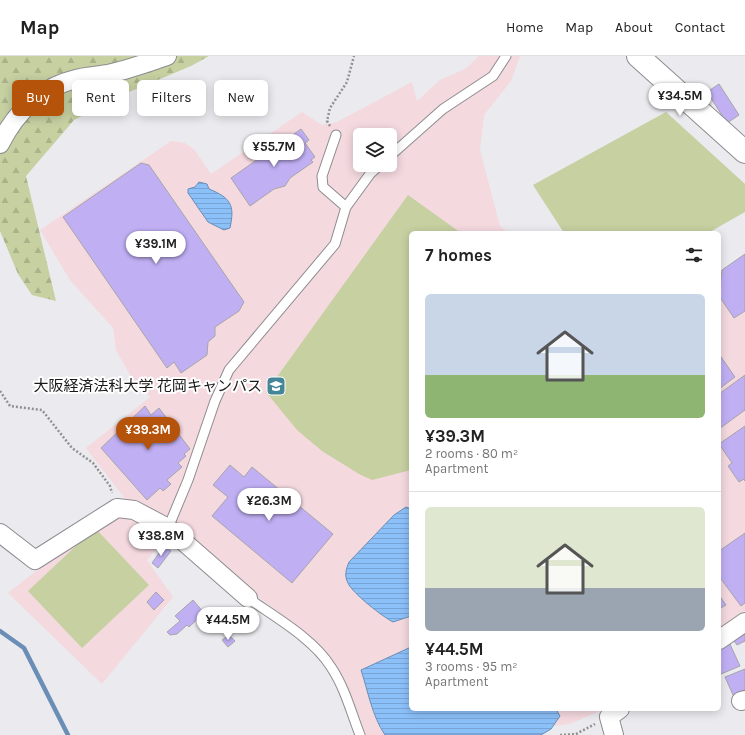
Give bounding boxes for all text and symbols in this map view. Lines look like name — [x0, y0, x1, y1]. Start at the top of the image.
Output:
text: Map — [20, 17, 59, 39]
text: Home — [506, 19, 543, 36]
text: Map — [565, 19, 593, 36]
text: About — [615, 19, 653, 36]
text: Contact — [675, 19, 725, 36]
chip: Buy — [12, 80, 64, 116]
chip: Rent — [72, 80, 129, 116]
chip: Filters — [137, 80, 206, 116]
chip: New — [214, 80, 268, 116]
pin: ¥34.5M — [647, 83, 713, 117]
text: ¥34.5M — [657, 88, 703, 103]
map controls — [353, 128, 397, 172]
button: layers — [353, 128, 397, 172]
pin: ¥55.7M — [241, 134, 307, 168]
text: ¥55.7M — [252, 139, 296, 154]
pin: ¥39.1M — [123, 231, 189, 265]
text: ¥39.1M — [135, 236, 177, 251]
icon: filters — [683, 244, 705, 266]
text: 7 homes — [425, 245, 492, 265]
icon: home — [529, 320, 601, 392]
school or university icon: 大阪経済法科大学 花岡キャンパス — [265, 375, 287, 397]
place label: 大阪経済法科大学 花岡キャンパス — [33, 377, 262, 395]
pin: ¥39.3M — [115, 417, 181, 451]
text: ¥39.3M — [125, 422, 171, 437]
text: ¥39.3M — [425, 426, 485, 446]
text: 2 rooms · 80 m² — [425, 446, 518, 461]
text: Apartment — [425, 461, 488, 476]
pin: ¥26.3M — [236, 488, 302, 522]
text: ¥26.3M — [246, 493, 292, 508]
pin: ¥38.8M — [128, 523, 194, 557]
text: ¥38.8M — [138, 528, 184, 543]
icon: home — [529, 533, 601, 605]
pin: ¥44.5M — [195, 607, 261, 641]
text: ¥44.5M — [206, 612, 250, 627]
text: ¥44.5M — [425, 639, 484, 659]
text: 3 rooms · 95 m² — [425, 659, 518, 674]
text: Apartment — [425, 674, 488, 689]

